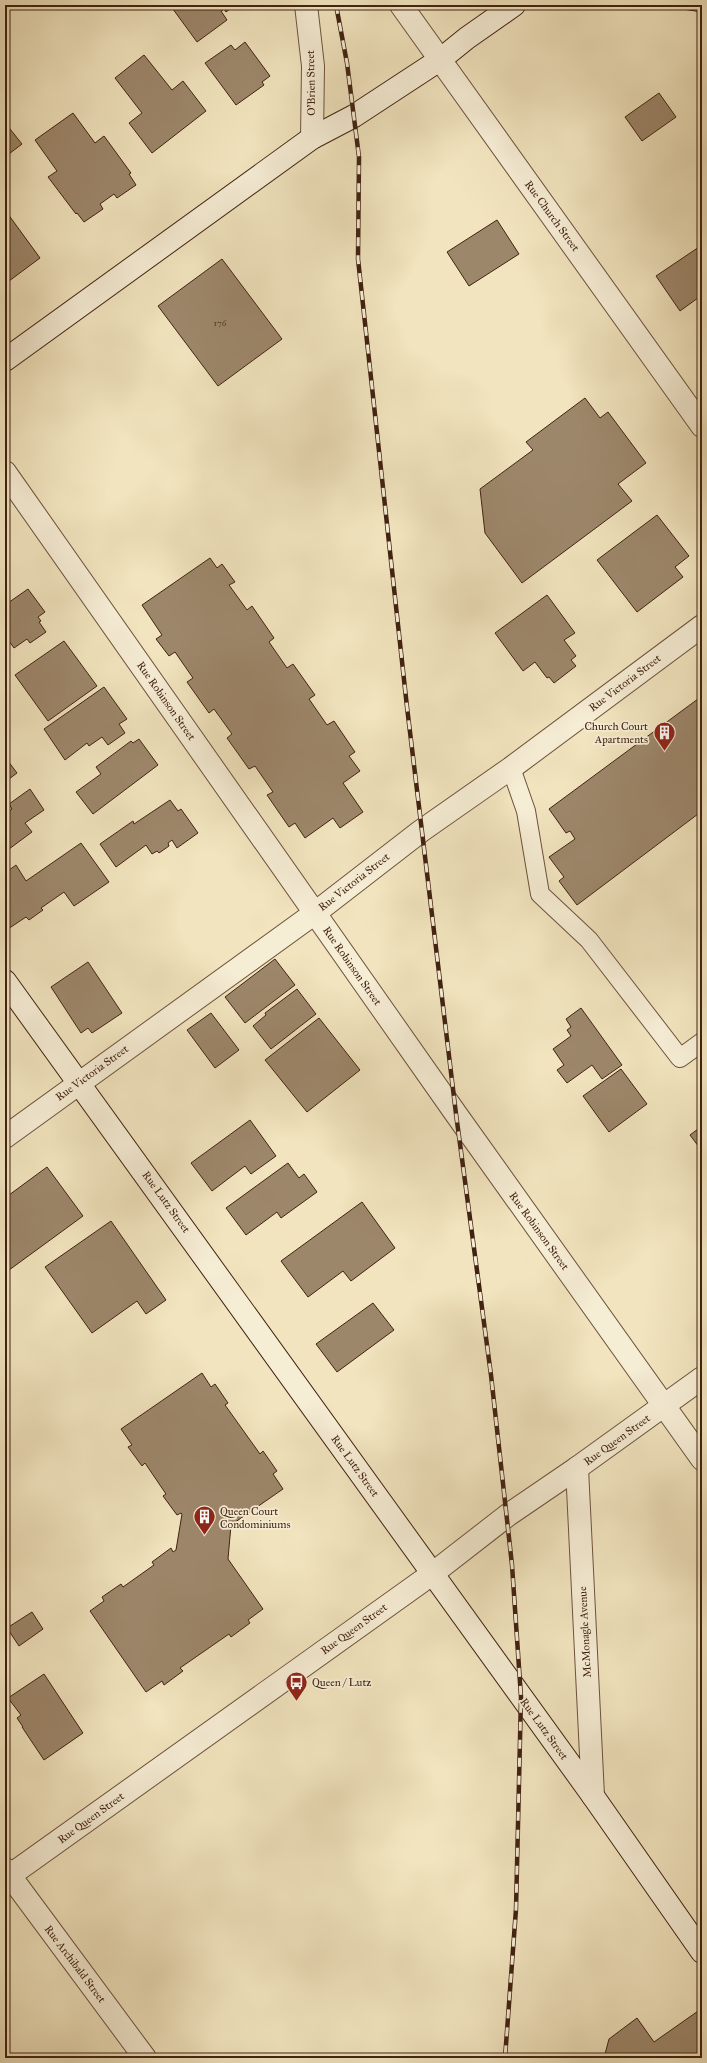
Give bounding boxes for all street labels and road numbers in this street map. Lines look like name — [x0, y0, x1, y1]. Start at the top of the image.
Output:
street label: O'Brien Street — [304, 50, 318, 116]
street label: Rue Church Street — [522, 178, 582, 254]
street label: Rue Victoria Street — [586, 652, 664, 714]
street label: Rue Robinson Street — [134, 659, 198, 743]
street label: Rue Victoria Street — [316, 850, 392, 914]
street label: Rue Robinson Street — [320, 924, 384, 1008]
street label: Rue Victoria Street — [53, 1042, 131, 1104]
street label: Rue Lutz Street — [139, 1169, 193, 1235]
street label: Rue Robinson Street — [506, 1189, 572, 1273]
street label: Rue Queen Street — [581, 1411, 653, 1468]
street label: Rue Lutz Street — [328, 1433, 382, 1499]
street label: McMonagle Avenue — [576, 1586, 594, 1678]
street label: Rue Queen Street — [318, 1600, 390, 1657]
street label: Rue Lutz Street — [517, 1696, 571, 1762]
street label: Rue Queen Street — [55, 1789, 127, 1846]
street label: Rue Archibald Street — [42, 1923, 108, 2005]

